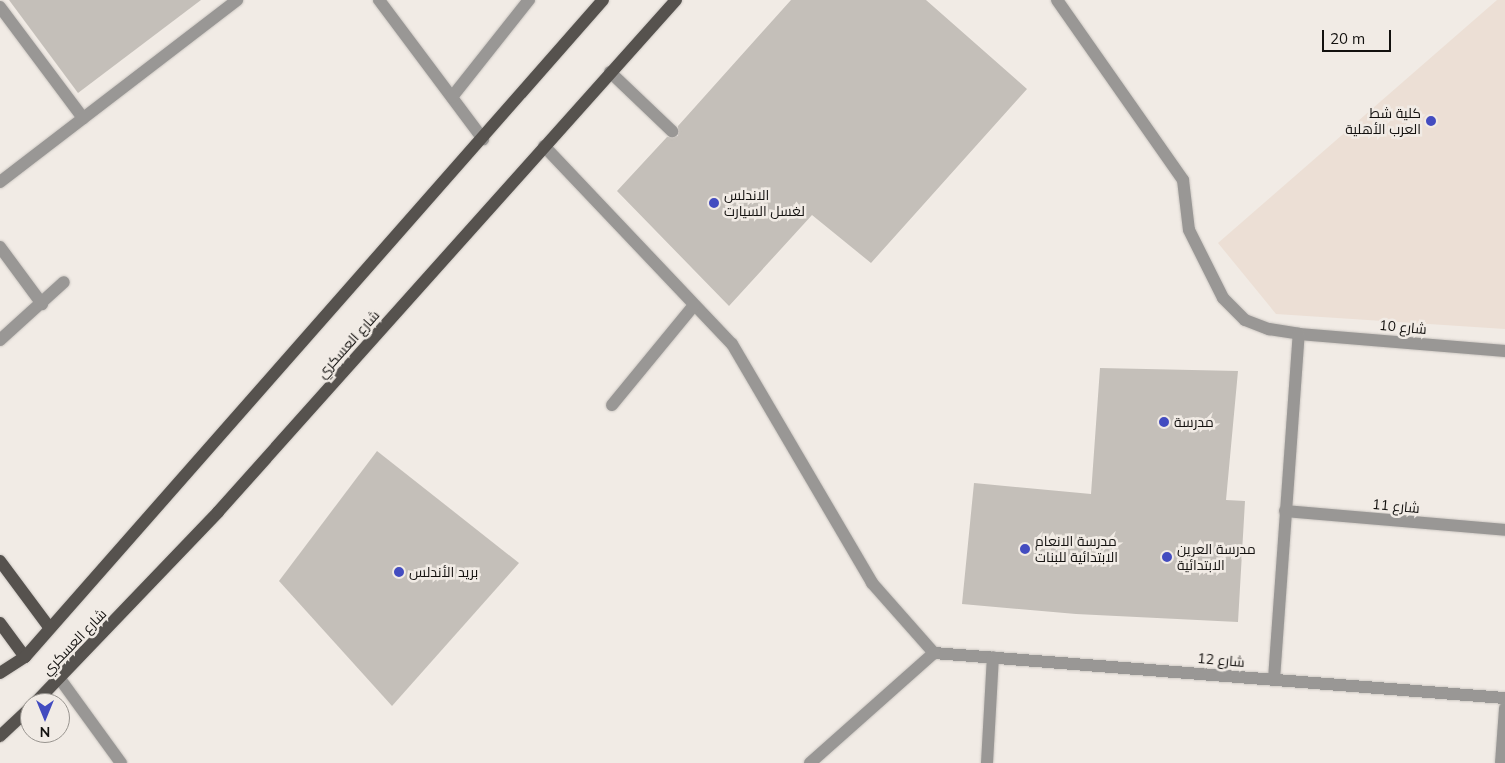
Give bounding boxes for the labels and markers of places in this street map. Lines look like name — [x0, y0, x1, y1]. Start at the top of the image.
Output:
place label: كلية شط العرب الأهلية — [1345, 105, 1421, 138]
marker: كلية شط العرب الأهلية — [1425, 115, 1437, 127]
place label: الاندلس لغسل السيارت — [724, 187, 805, 220]
marker: الاندلس لغسل السيارت — [708, 197, 720, 209]
place label: مدرسة — [1174, 414, 1214, 430]
marker: مدرسة — [1158, 416, 1170, 428]
place label: مدرسة الانعام الابتدائية للبنات — [1035, 533, 1118, 566]
place label: مدرسة العرين الابتدائية — [1177, 541, 1256, 574]
marker: مدرسة الانعام الابتدائية للبنات — [1019, 543, 1031, 555]
marker: مدرسة العرين الابتدائية — [1161, 551, 1173, 563]
place label: بريد الأندلس — [409, 564, 478, 580]
marker: بريد الأندلس — [393, 566, 405, 578]

